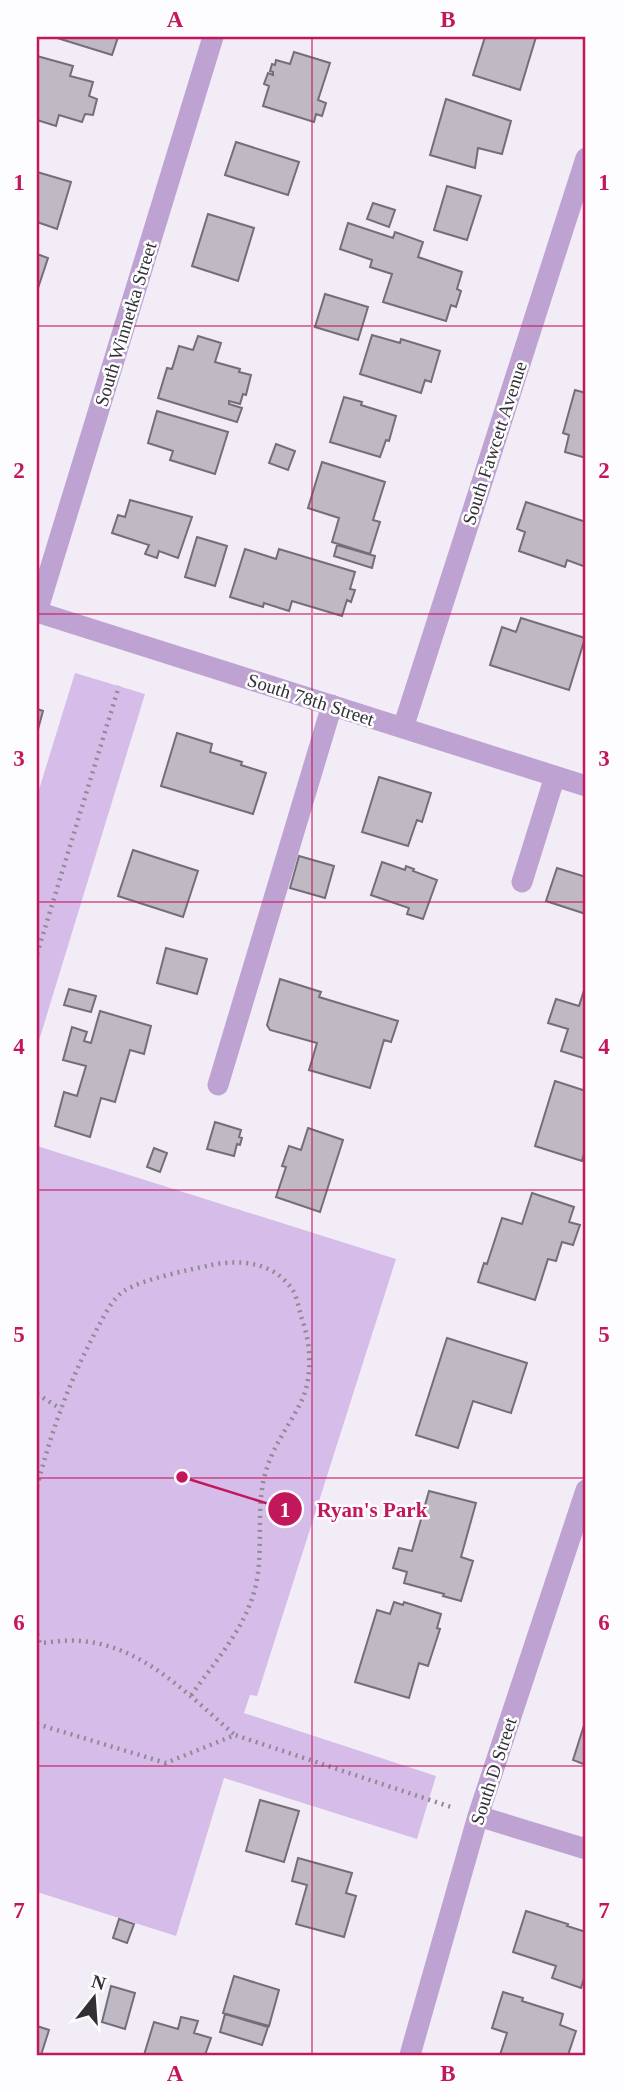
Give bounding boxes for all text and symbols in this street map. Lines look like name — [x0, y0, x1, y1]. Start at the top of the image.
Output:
text: A — [167, 7, 184, 32]
text: B — [440, 7, 456, 32]
text: 1 — [13, 170, 25, 195]
text: 1 — [598, 170, 610, 195]
street label: South Winnetka Street — [90, 239, 161, 409]
street label: South Fawcett Avenue — [458, 359, 531, 528]
text: 2 — [13, 458, 25, 483]
text: 2 — [598, 458, 610, 483]
street label: South 78th Street — [245, 669, 378, 730]
text: 3 — [13, 746, 25, 771]
text: 3 — [598, 746, 610, 771]
text: 4 — [13, 1034, 25, 1059]
text: 4 — [598, 1034, 610, 1059]
text: 5 — [13, 1322, 25, 1347]
text: 5 — [598, 1322, 610, 1347]
callout: Ryan's Park — [267, 1488, 441, 1530]
text: 1 — [280, 1498, 290, 1522]
text: Ryan's Park — [317, 1498, 428, 1522]
text: 6 — [13, 1610, 25, 1635]
text: 6 — [598, 1610, 610, 1635]
street label: South D Street — [466, 1714, 521, 1828]
text: 7 — [13, 1898, 25, 1923]
text: 7 — [598, 1898, 610, 1923]
north arrow — [60, 1962, 130, 2032]
text: N — [89, 1970, 109, 1994]
text: A — [167, 2061, 184, 2086]
text: B — [440, 2061, 456, 2086]

